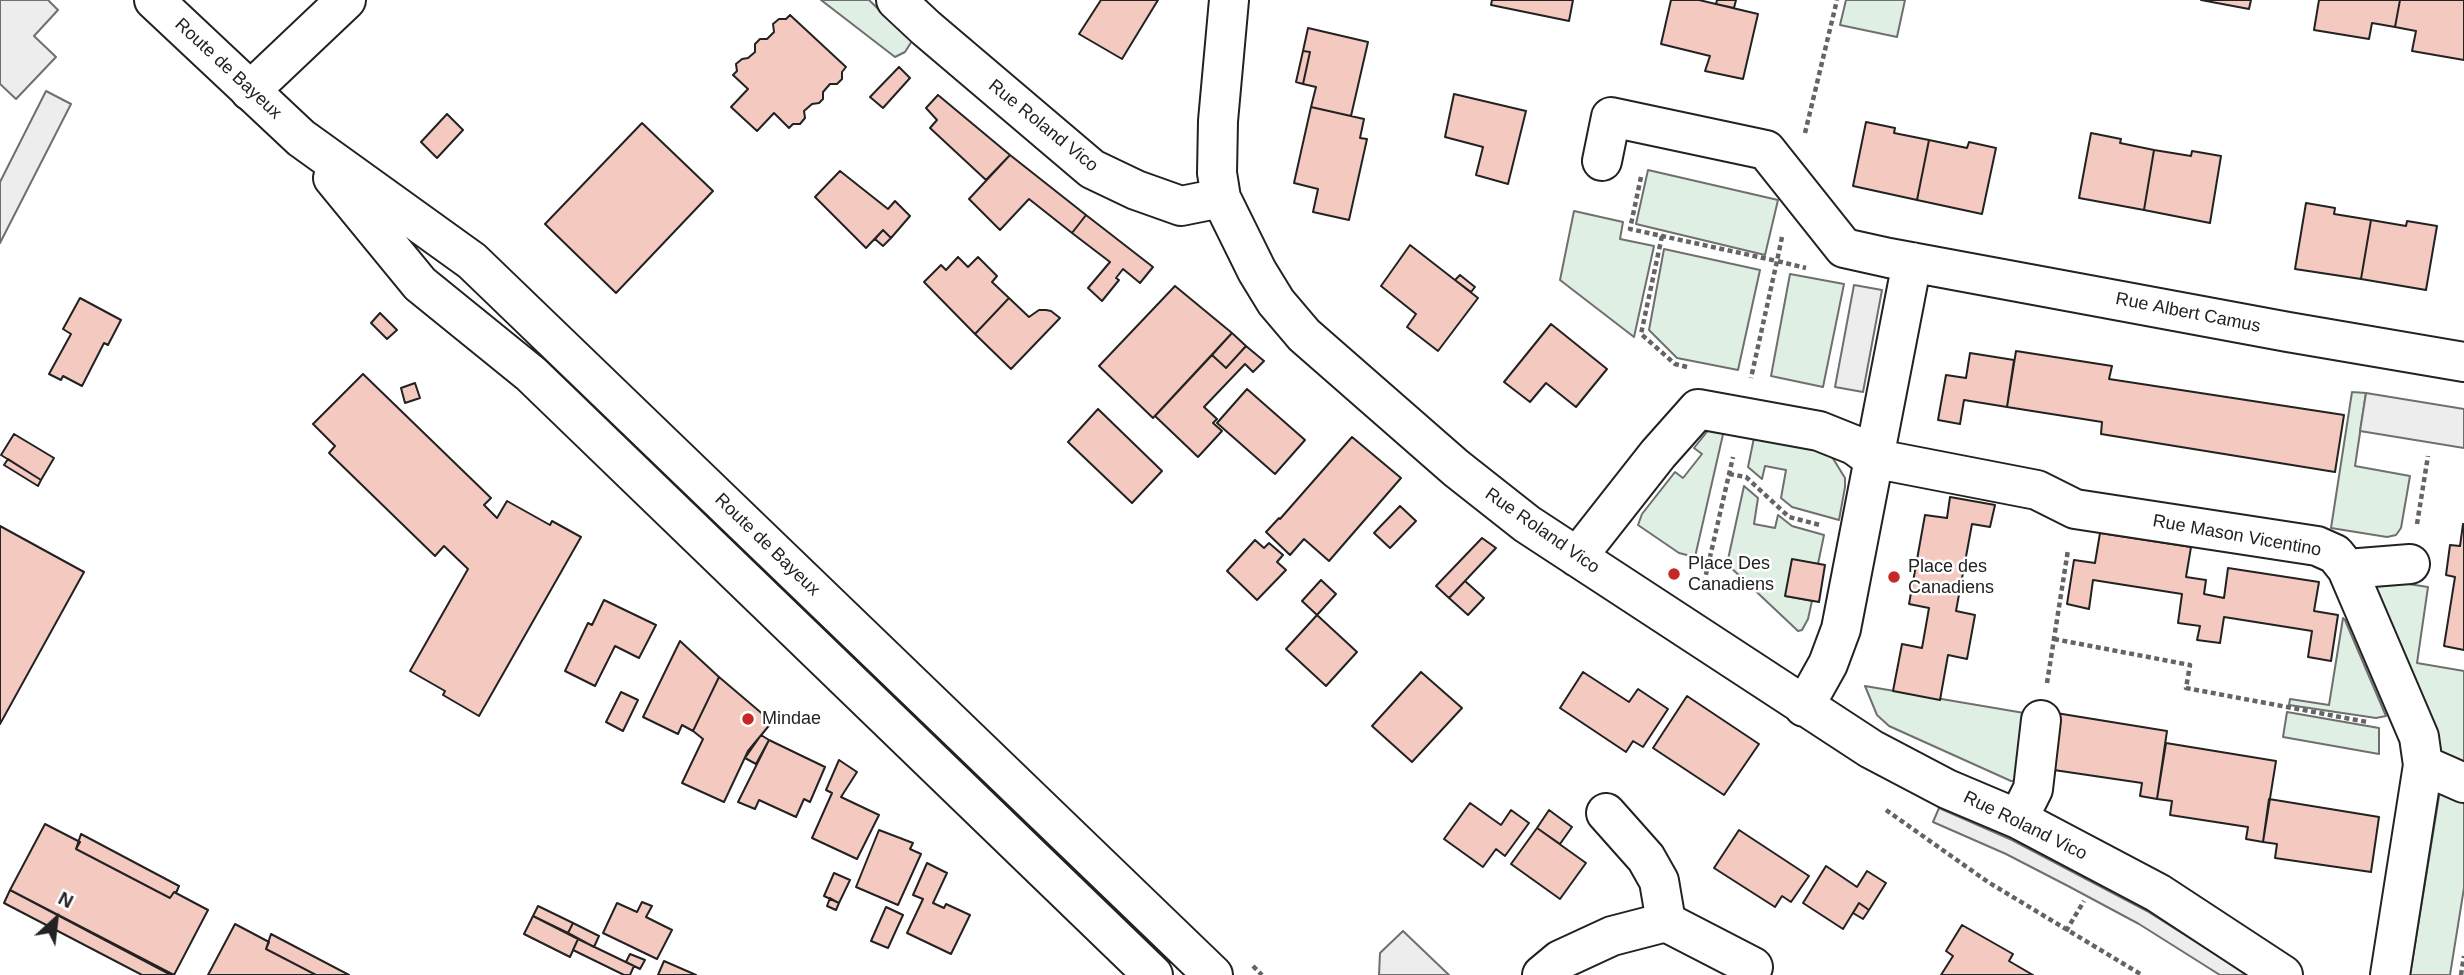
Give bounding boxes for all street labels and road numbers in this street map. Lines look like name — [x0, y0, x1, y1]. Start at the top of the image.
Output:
street label: Route de Bayeux — [170, 14, 286, 124]
street label: Rue Roland Vico — [984, 75, 1102, 177]
street label: Rue Albert Camus — [2114, 288, 2262, 338]
street label: Rue Roland Vico — [1481, 484, 1603, 578]
street label: Route de Bayeux — [710, 489, 824, 601]
street label: Rue Mason Vicentino — [2151, 511, 2323, 561]
street label: Rue Roland Vico — [1960, 787, 2090, 865]

